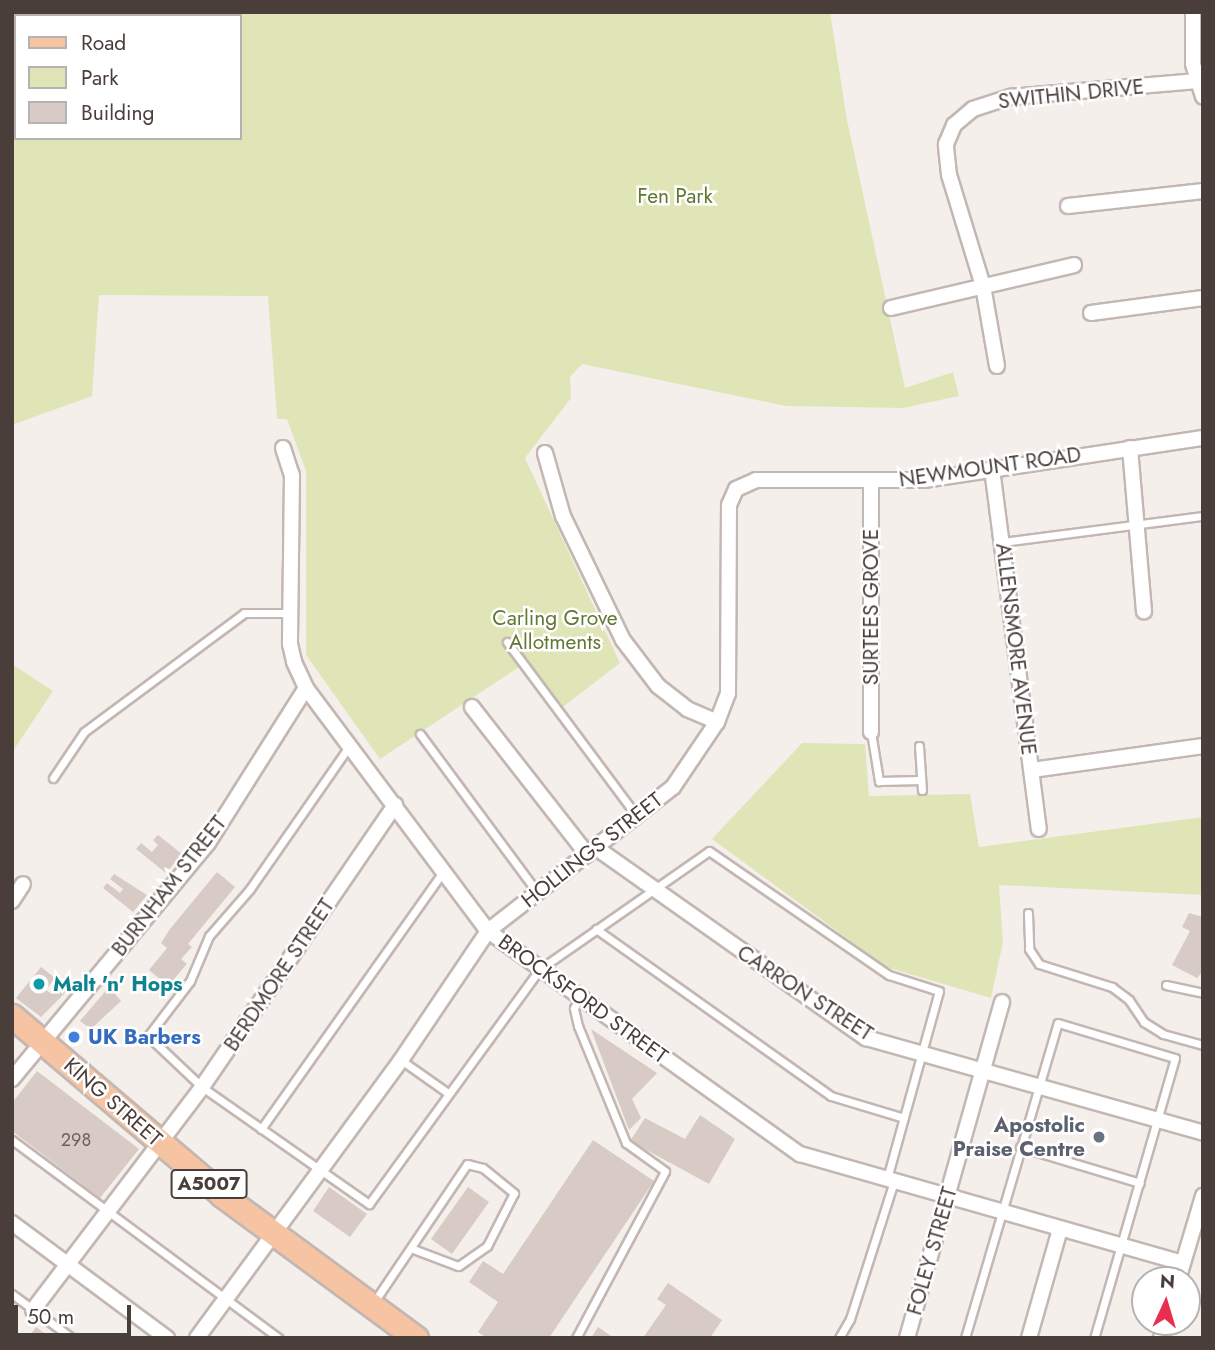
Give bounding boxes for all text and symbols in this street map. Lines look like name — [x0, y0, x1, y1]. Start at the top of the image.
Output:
legend — [14, 14, 242, 140]
text: Road — [81, 28, 126, 58]
text: Park — [81, 63, 118, 93]
street label: SWITHIN DRIVE — [997, 74, 1145, 114]
text: Building — [81, 98, 154, 128]
park label: Fen Park — [637, 183, 713, 209]
street label: NEWMOUNT ROAD — [897, 442, 1083, 492]
street label: SURTEES GROVE — [858, 529, 884, 685]
street label: ALLENSMORE AVENUE — [990, 542, 1042, 756]
park label: Carling Grove Allotments — [492, 605, 618, 655]
street label: HOLLINGS STREET — [517, 787, 667, 913]
street label: BURNHAM STREET — [106, 811, 232, 961]
street label: BERDMORE STREET — [219, 894, 339, 1056]
street label: BROCKSFORD STREET — [493, 929, 673, 1069]
street label: CARRON STREET — [733, 940, 877, 1046]
place label: Malt 'n' Hops — [53, 971, 183, 997]
marker: Malt 'n' Hops — [31, 976, 47, 992]
place label: UK Barbers — [88, 1024, 201, 1050]
marker: UK Barbers — [66, 1029, 82, 1045]
street label: KING STREET — [59, 1053, 167, 1151]
place label: Apostolic Praise Centre — [953, 1112, 1085, 1162]
house number: 298 — [61, 1129, 91, 1151]
marker: Apostolic Praise Centre — [1091, 1129, 1107, 1145]
road number: A5007 — [170, 1168, 248, 1200]
street label: FOLEY STREET — [902, 1184, 962, 1318]
north arrow — [1131, 1266, 1201, 1336]
text: N — [1159, 1268, 1176, 1296]
scale bar — [18, 1290, 135, 1334]
text: 50 m — [27, 1302, 74, 1332]

